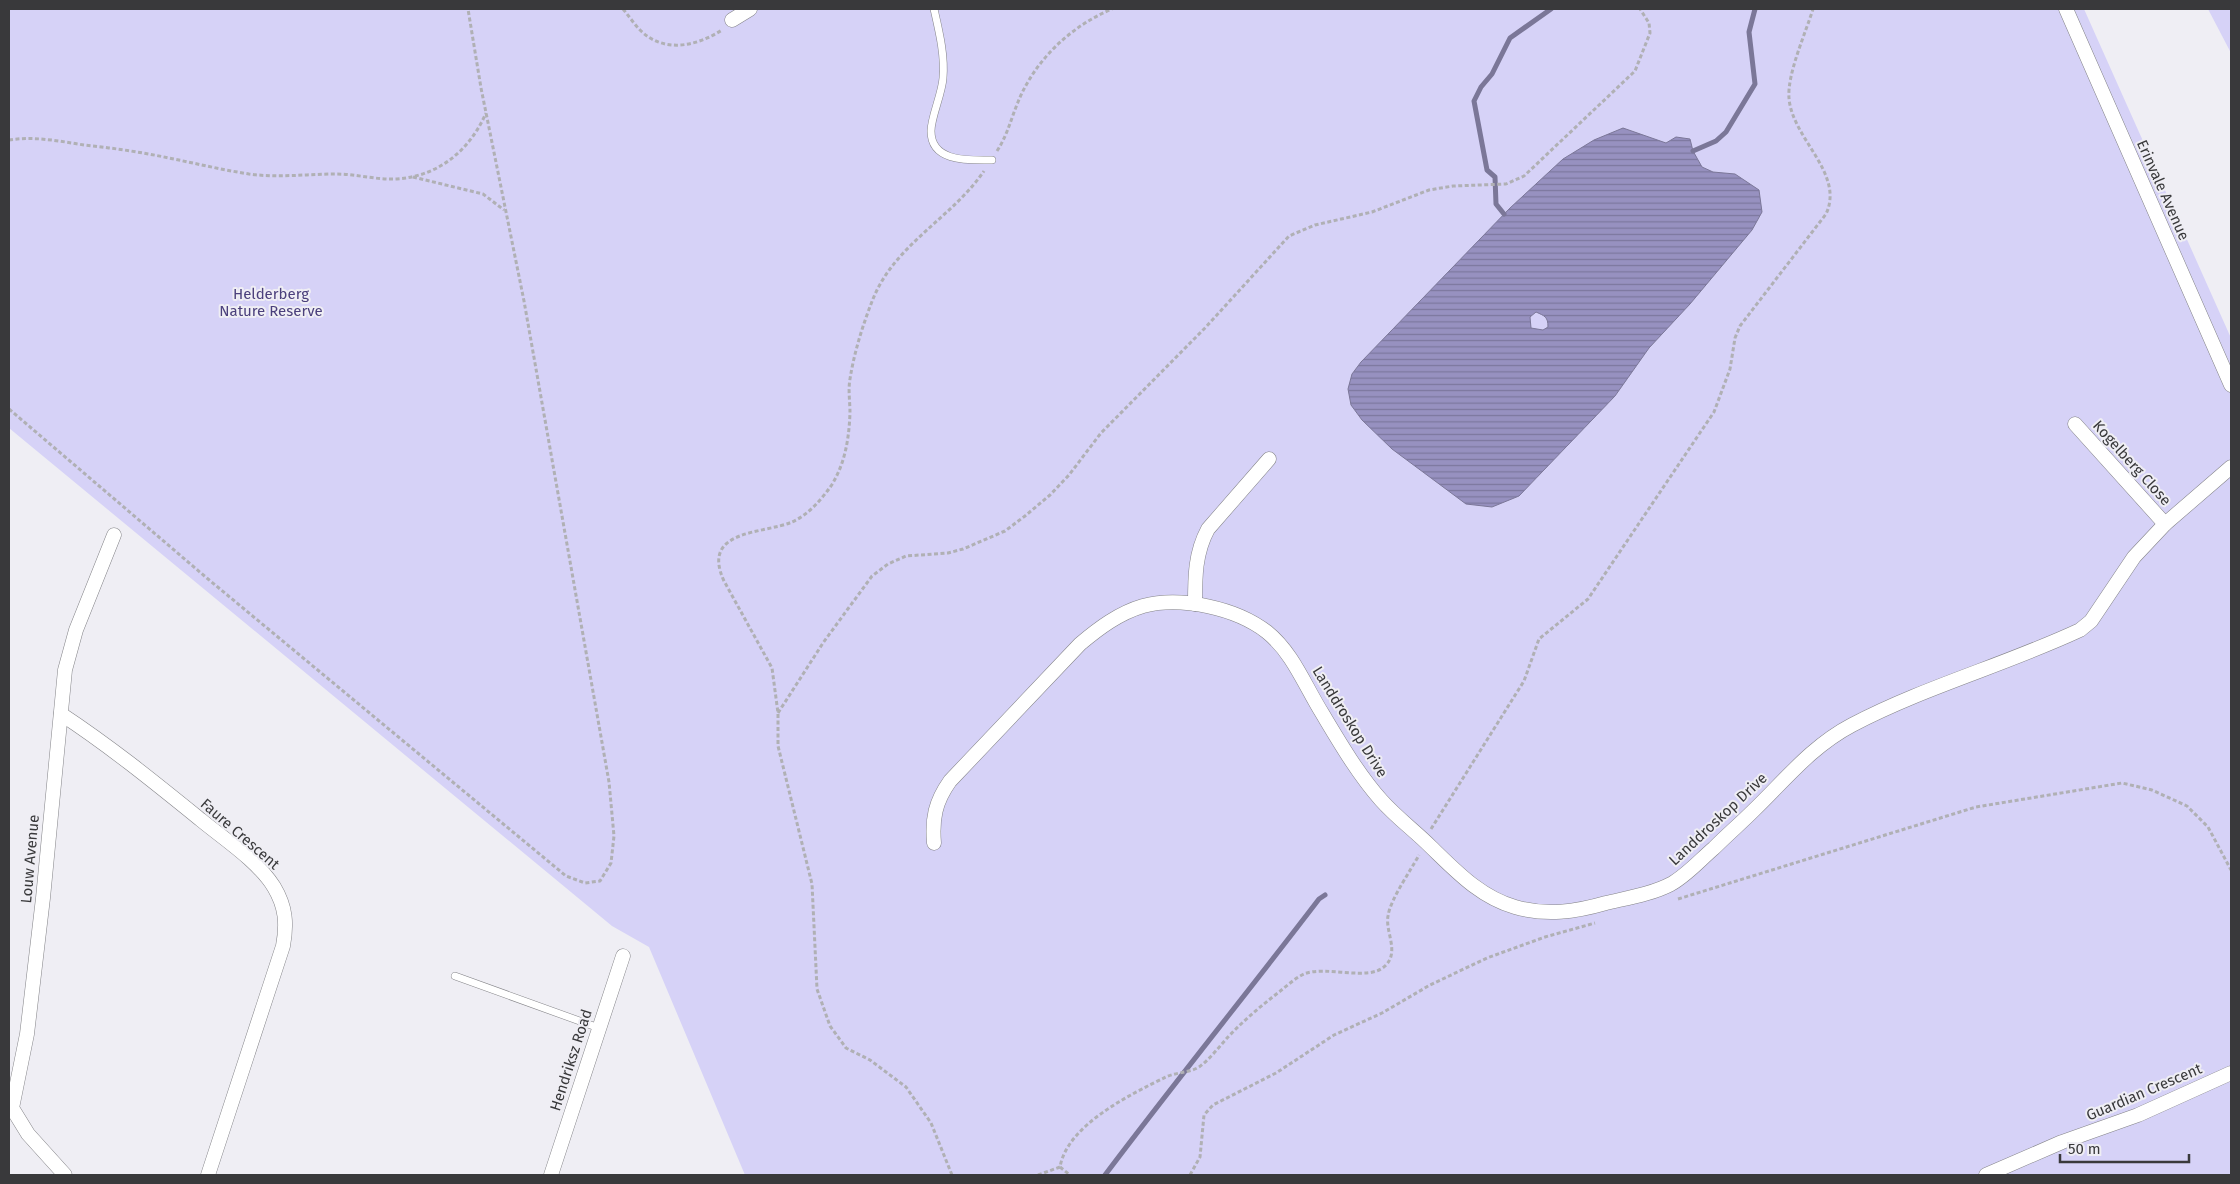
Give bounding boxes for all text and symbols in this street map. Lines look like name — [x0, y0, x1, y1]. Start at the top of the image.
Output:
street label: Erinvale Avenue — [2133, 137, 2193, 243]
park label: Helderberg Nature Reserve — [219, 285, 323, 320]
street label: Kogelberg Close — [2089, 417, 2175, 509]
street label: Landdroskop Drive — [1309, 663, 1391, 781]
street label: Landdroskop Drive — [1665, 769, 1771, 869]
street label: Faure Crescent — [197, 795, 284, 874]
street label: Louw Avenue — [17, 814, 43, 904]
street label: Hendriksz Road — [546, 1007, 596, 1113]
street label: Guardian Crescent — [2084, 1059, 2205, 1124]
scale bar — [2060, 1132, 2189, 1164]
text: 50 m — [2068, 1140, 2101, 1158]

